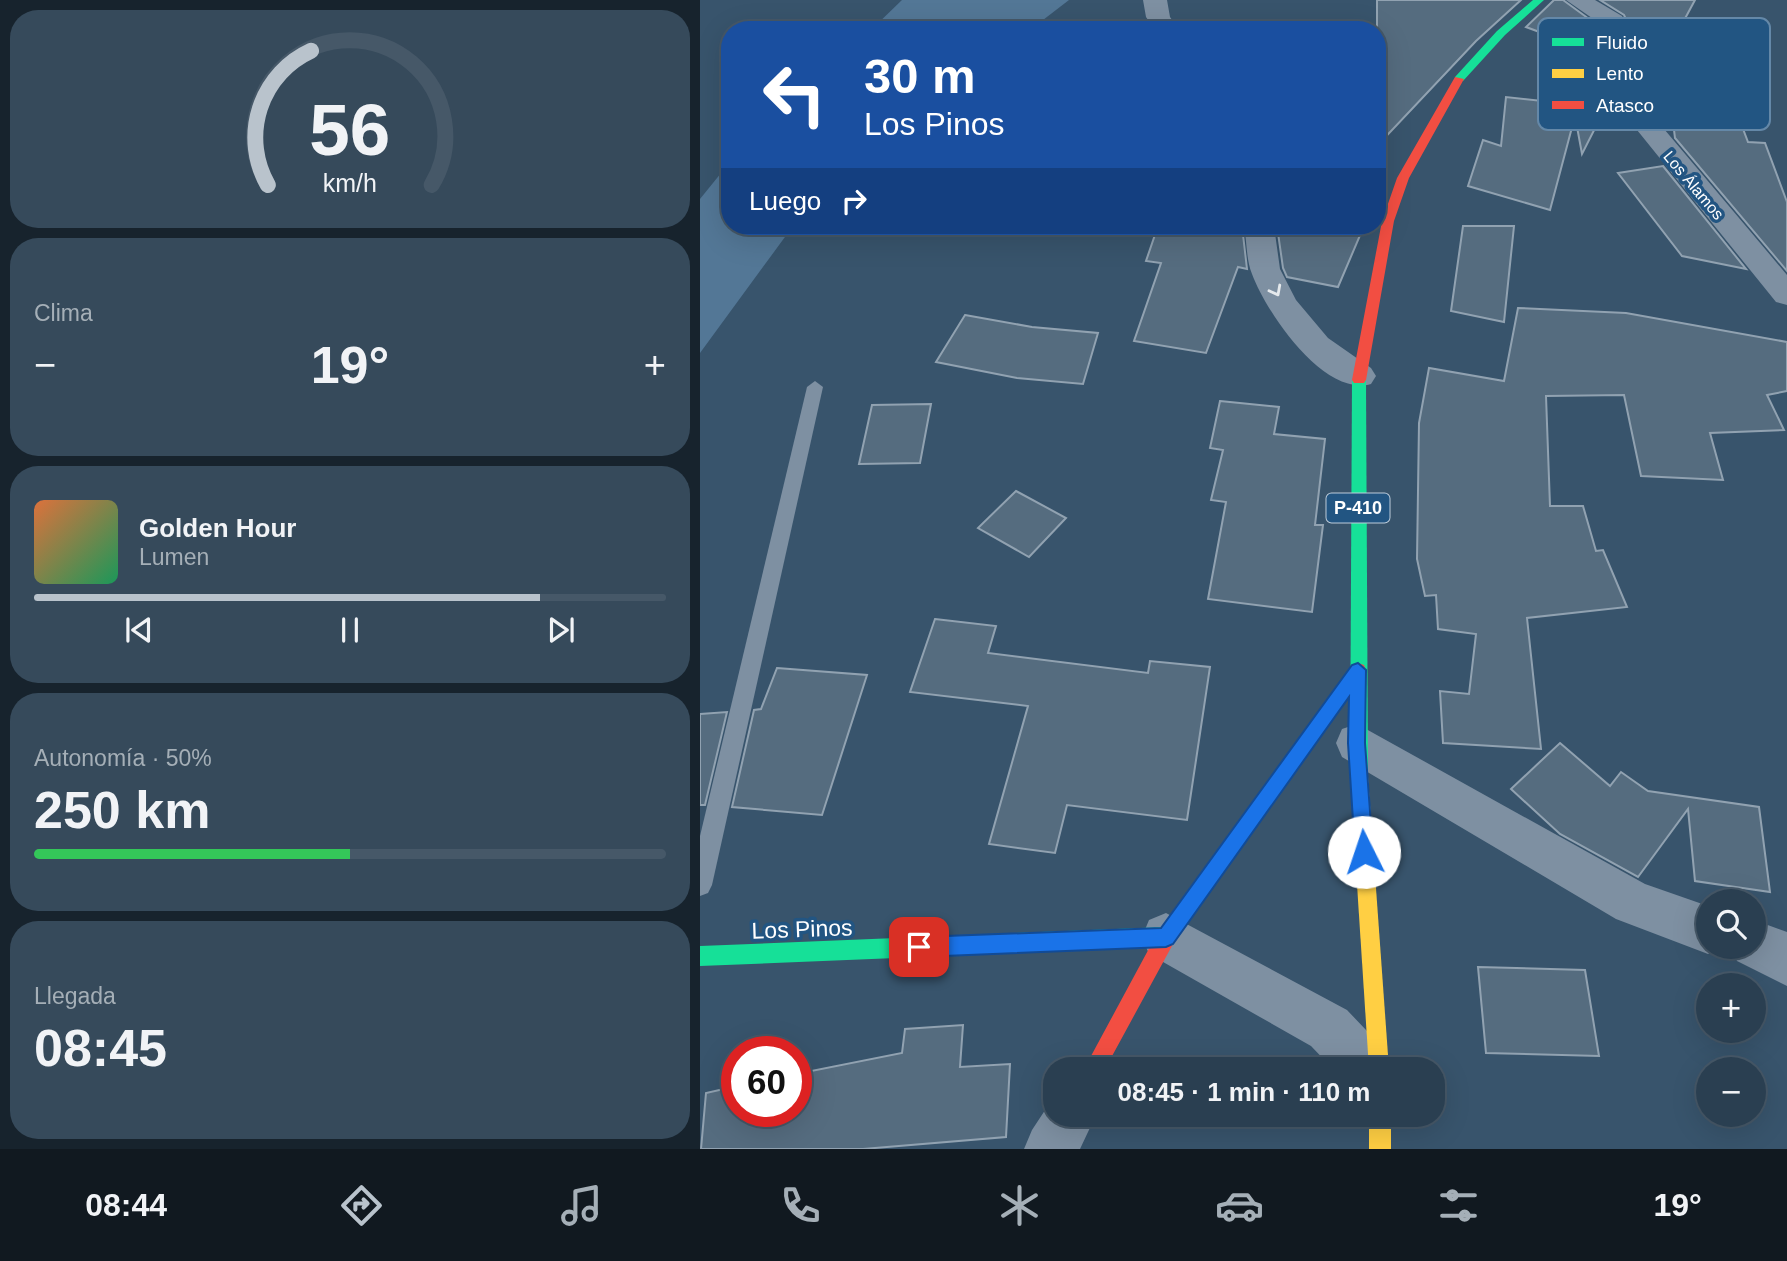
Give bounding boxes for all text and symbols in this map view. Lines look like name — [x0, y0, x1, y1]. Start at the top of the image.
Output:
legend — [1538, 18, 1770, 130]
text: Fluido — [1596, 32, 1648, 53]
icon: left — [749, 49, 840, 140]
text: 30 m — [864, 49, 976, 103]
text: Lento — [1596, 63, 1644, 84]
text: 56 — [310, 89, 390, 170]
text: Atasco — [1596, 95, 1654, 116]
text: Los Pinos — [864, 106, 1005, 142]
street label: Los Álamos — [1660, 147, 1728, 223]
text: km/h — [323, 169, 377, 197]
icon: right — [835, 182, 873, 220]
text: Luego — [749, 186, 821, 216]
one-way arrow — [1268, 284, 1281, 296]
text: Clima — [34, 300, 93, 326]
text: 19° — [311, 336, 389, 394]
text: − — [34, 344, 56, 386]
text: + — [644, 344, 666, 386]
road number: P-410 — [1326, 494, 1390, 522]
text: Golden Hour — [139, 513, 296, 543]
text: Lumen — [139, 544, 209, 570]
icon: previous — [120, 611, 158, 649]
icon: pause — [331, 611, 369, 649]
icon: next — [542, 611, 580, 649]
text: Autonomía · 50% — [34, 745, 212, 771]
text: 250 km — [34, 781, 210, 839]
position arrow — [1327, 815, 1401, 889]
map controls — [1696, 889, 1766, 1127]
button: search — [1696, 889, 1766, 959]
street label: Los Pinos — [751, 914, 853, 944]
pin — [889, 917, 949, 977]
icon: arrive — [900, 928, 938, 966]
button: + — [1696, 973, 1766, 1043]
text: Llegada — [34, 983, 116, 1009]
text: 08:45 — [34, 1019, 167, 1077]
speed limit sign: 60 — [721, 1036, 812, 1127]
button: − — [1696, 1057, 1766, 1127]
text: 08:45 · 1 min · 110 m — [1118, 1077, 1370, 1107]
icon: directions — [337, 1181, 386, 1230]
icon: music — [557, 1181, 606, 1230]
icon: phone — [776, 1181, 825, 1230]
icon: climate — [995, 1181, 1044, 1230]
icon: car — [1215, 1181, 1264, 1230]
icon: filters — [1434, 1181, 1483, 1230]
text: 08:44 — [85, 1187, 167, 1223]
text: 19° — [1653, 1187, 1702, 1223]

